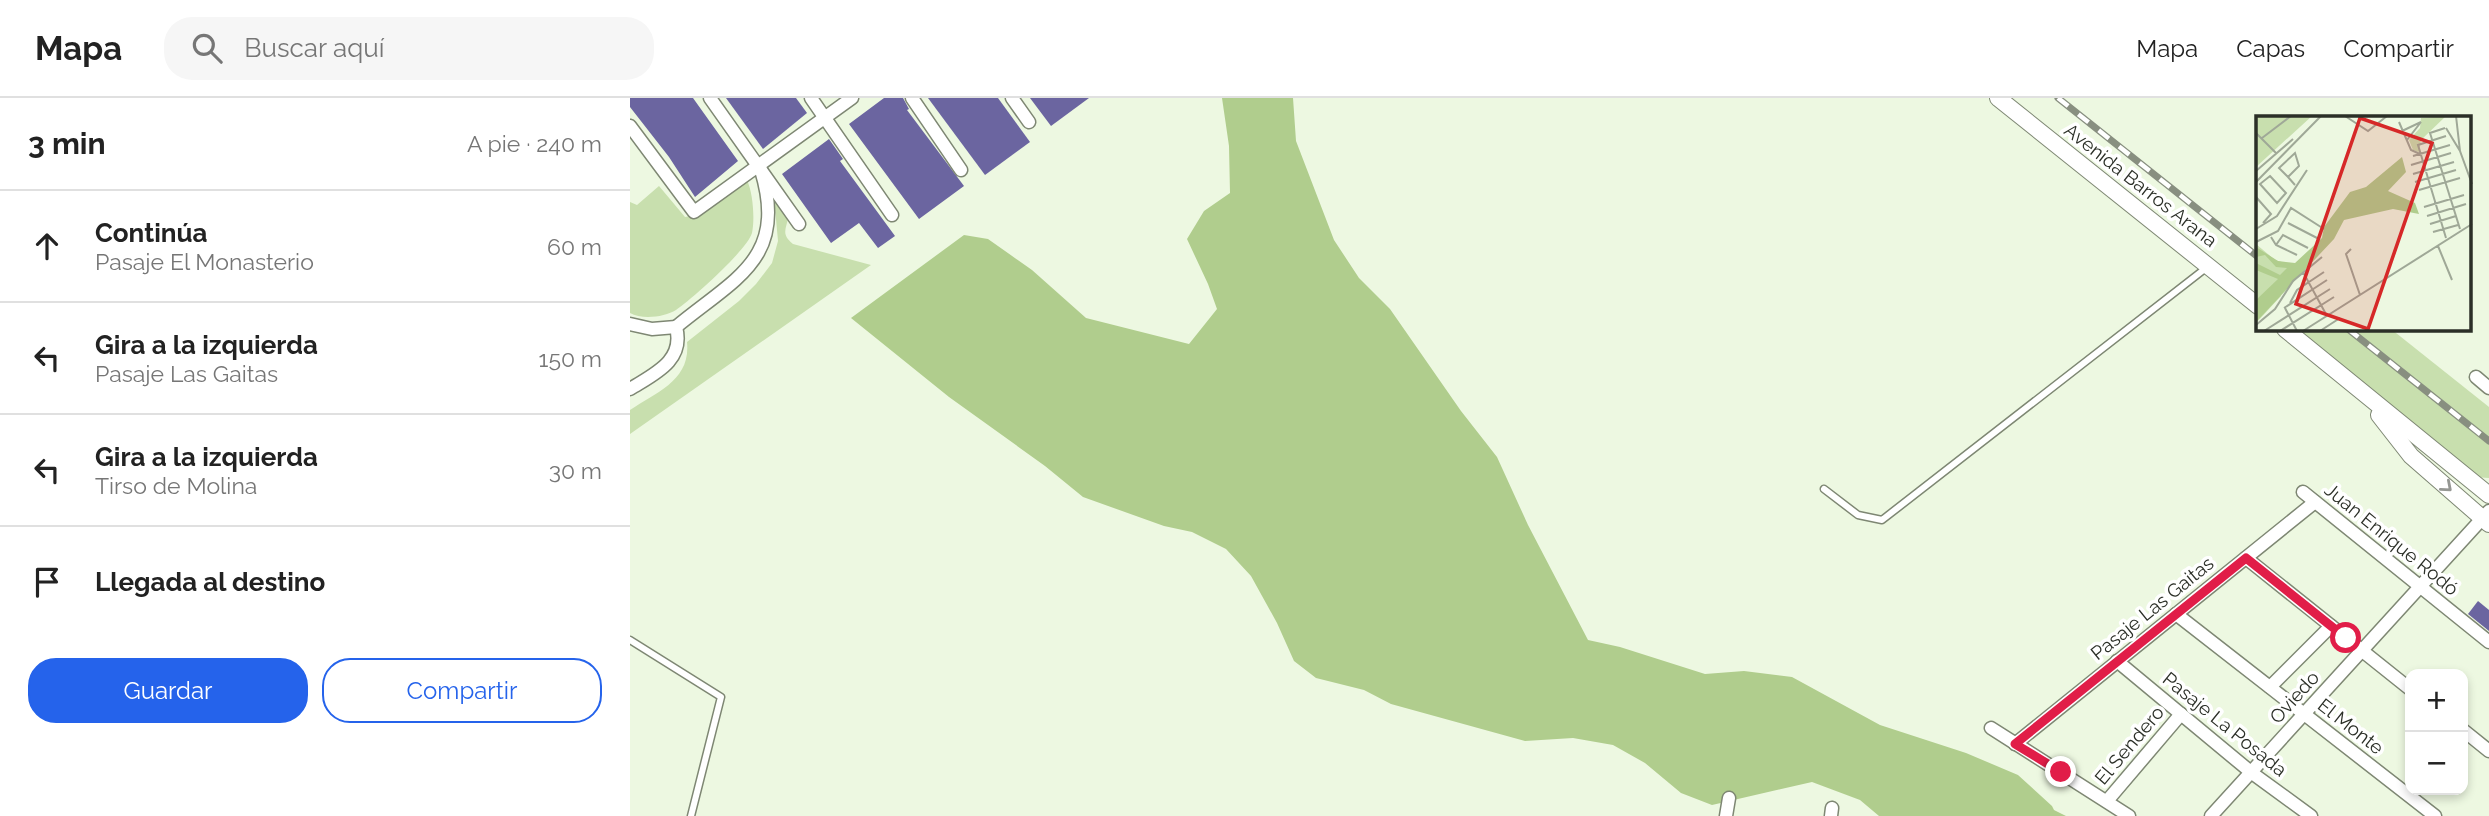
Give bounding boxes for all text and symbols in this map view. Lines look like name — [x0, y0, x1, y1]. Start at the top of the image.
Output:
search box — [164, 17, 654, 80]
text: Mapa — [35, 29, 122, 68]
icon: search — [188, 29, 226, 67]
text: Buscar aquí — [244, 33, 384, 63]
text: Mapa — [2136, 34, 2198, 63]
text: Capas — [2236, 34, 2305, 63]
text: Compartir — [2343, 34, 2454, 63]
inset map — [2256, 116, 2472, 331]
street label: Avenida Barros Arana — [2060, 119, 2222, 251]
text: 3 min — [28, 126, 106, 161]
text: A pie · 240 m — [467, 130, 602, 157]
text: Continúa — [95, 218, 207, 248]
icon: ahead — [28, 227, 66, 265]
text: 60 m — [547, 233, 602, 260]
text: Pasaje El Monasterio — [95, 248, 314, 275]
text: Gira a la izquierda — [95, 330, 318, 360]
icon: left — [28, 339, 66, 377]
text: 150 m — [539, 345, 602, 372]
text: Pasaje Las Gaitas — [95, 360, 278, 387]
text: Gira a la izquierda — [95, 442, 318, 472]
icon: left — [28, 451, 66, 489]
text: 30 m — [549, 457, 602, 484]
text: Tirso de Molina — [95, 472, 257, 499]
street label: Juan Enrique Rodó — [2321, 478, 2463, 600]
one-way arrow — [2439, 479, 2452, 491]
street label: Pasaje Las Gaitas — [2086, 552, 2218, 664]
icon: arrive — [28, 563, 66, 601]
text: Llegada al destino — [95, 567, 325, 597]
route start — [2330, 622, 2361, 653]
button: Guardar — [28, 658, 308, 723]
button: Compartir — [322, 658, 602, 723]
street label: Oviedo — [2265, 666, 2323, 728]
street label: Pasaje La Posada — [2159, 667, 2291, 781]
map controls — [2405, 669, 2468, 795]
button: + — [2405, 669, 2468, 732]
street label: El Monte — [2314, 694, 2388, 758]
street label: El Sendero — [2090, 701, 2168, 789]
button: − — [2405, 732, 2468, 795]
route end — [2045, 756, 2076, 787]

